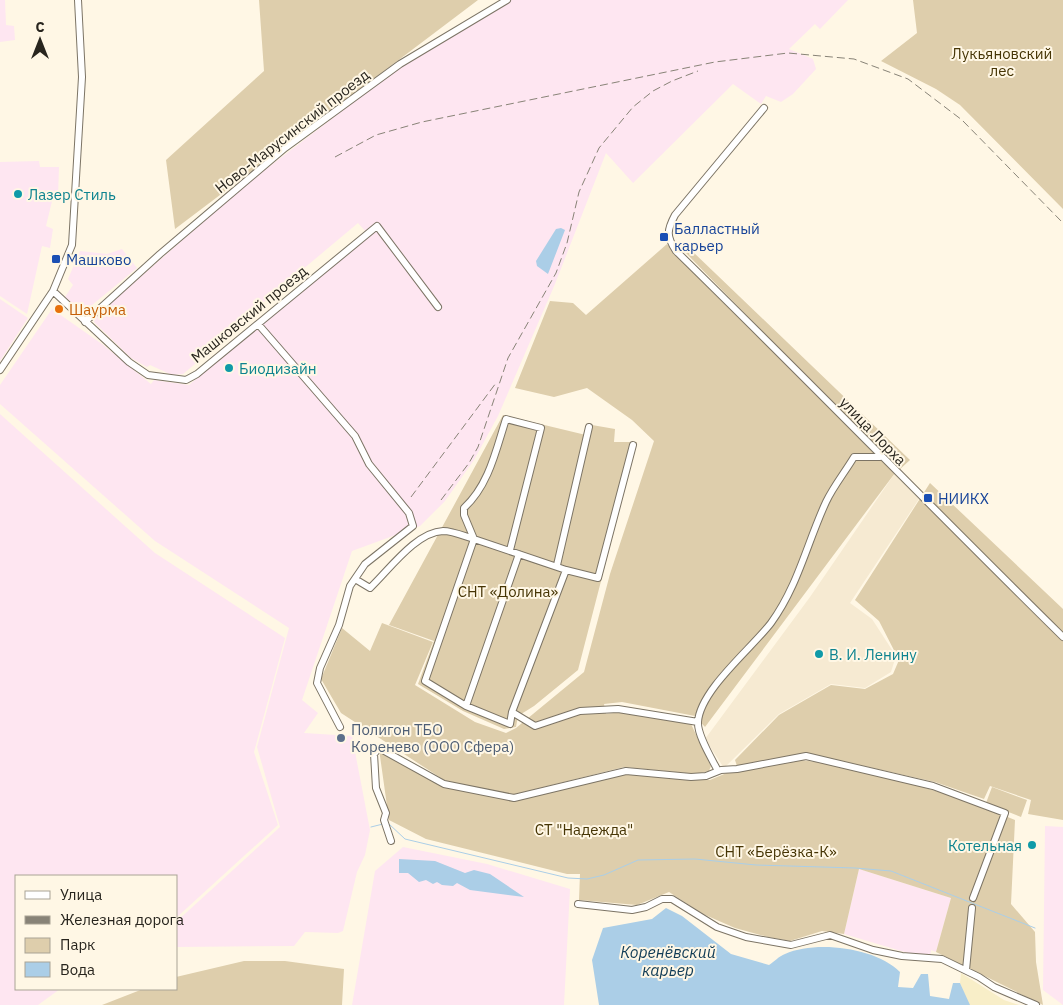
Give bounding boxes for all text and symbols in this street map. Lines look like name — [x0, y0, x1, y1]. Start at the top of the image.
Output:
north arrow — [15, 15, 65, 65]
text: С — [35, 18, 45, 36]
park label: Лукьяновский лес — [952, 44, 1052, 80]
street label: Ново-Марусинский проезд — [211, 65, 373, 197]
place label: Лазер Стиль — [28, 185, 116, 204]
marker: Лазер Стиль — [12, 188, 24, 200]
place label: Балластный карьер — [674, 219, 760, 255]
marker: Балластный карьер — [658, 231, 670, 243]
place label: Машково — [66, 250, 131, 269]
marker: Машково — [50, 253, 62, 265]
street label: Машковский проезд — [187, 261, 311, 367]
place label: Шаурма — [69, 300, 126, 319]
marker: Шаурма — [53, 303, 65, 315]
place label: Биодизайн — [239, 359, 317, 378]
marker: Биодизайн — [223, 362, 235, 374]
street label: улица Лорха — [836, 393, 910, 469]
place label: НИИКХ — [938, 489, 989, 508]
marker: НИИКХ — [922, 492, 934, 504]
park label: СНТ «Долина» — [458, 582, 559, 601]
place label: В. И. Ленину — [829, 645, 917, 664]
marker: В. И. Ленину — [813, 648, 825, 660]
place label: Полигон ТБО Коренево (ООО Сфера) — [351, 720, 514, 756]
marker: Полигон ТБО Коренево (ООО Сфера) — [335, 732, 347, 744]
park label: СТ "Надежда" — [535, 820, 633, 839]
place label: Котельная — [948, 836, 1022, 855]
marker: Котельная — [1026, 839, 1038, 851]
park label: СНТ «Берёзка-К» — [715, 842, 837, 861]
legend — [15, 875, 178, 990]
text: Улица — [60, 885, 102, 904]
text: Железная дорога — [60, 910, 184, 929]
text: Парк — [60, 935, 95, 954]
water label: Коренёвский карьер — [620, 942, 716, 980]
text: Вода — [60, 960, 95, 979]

